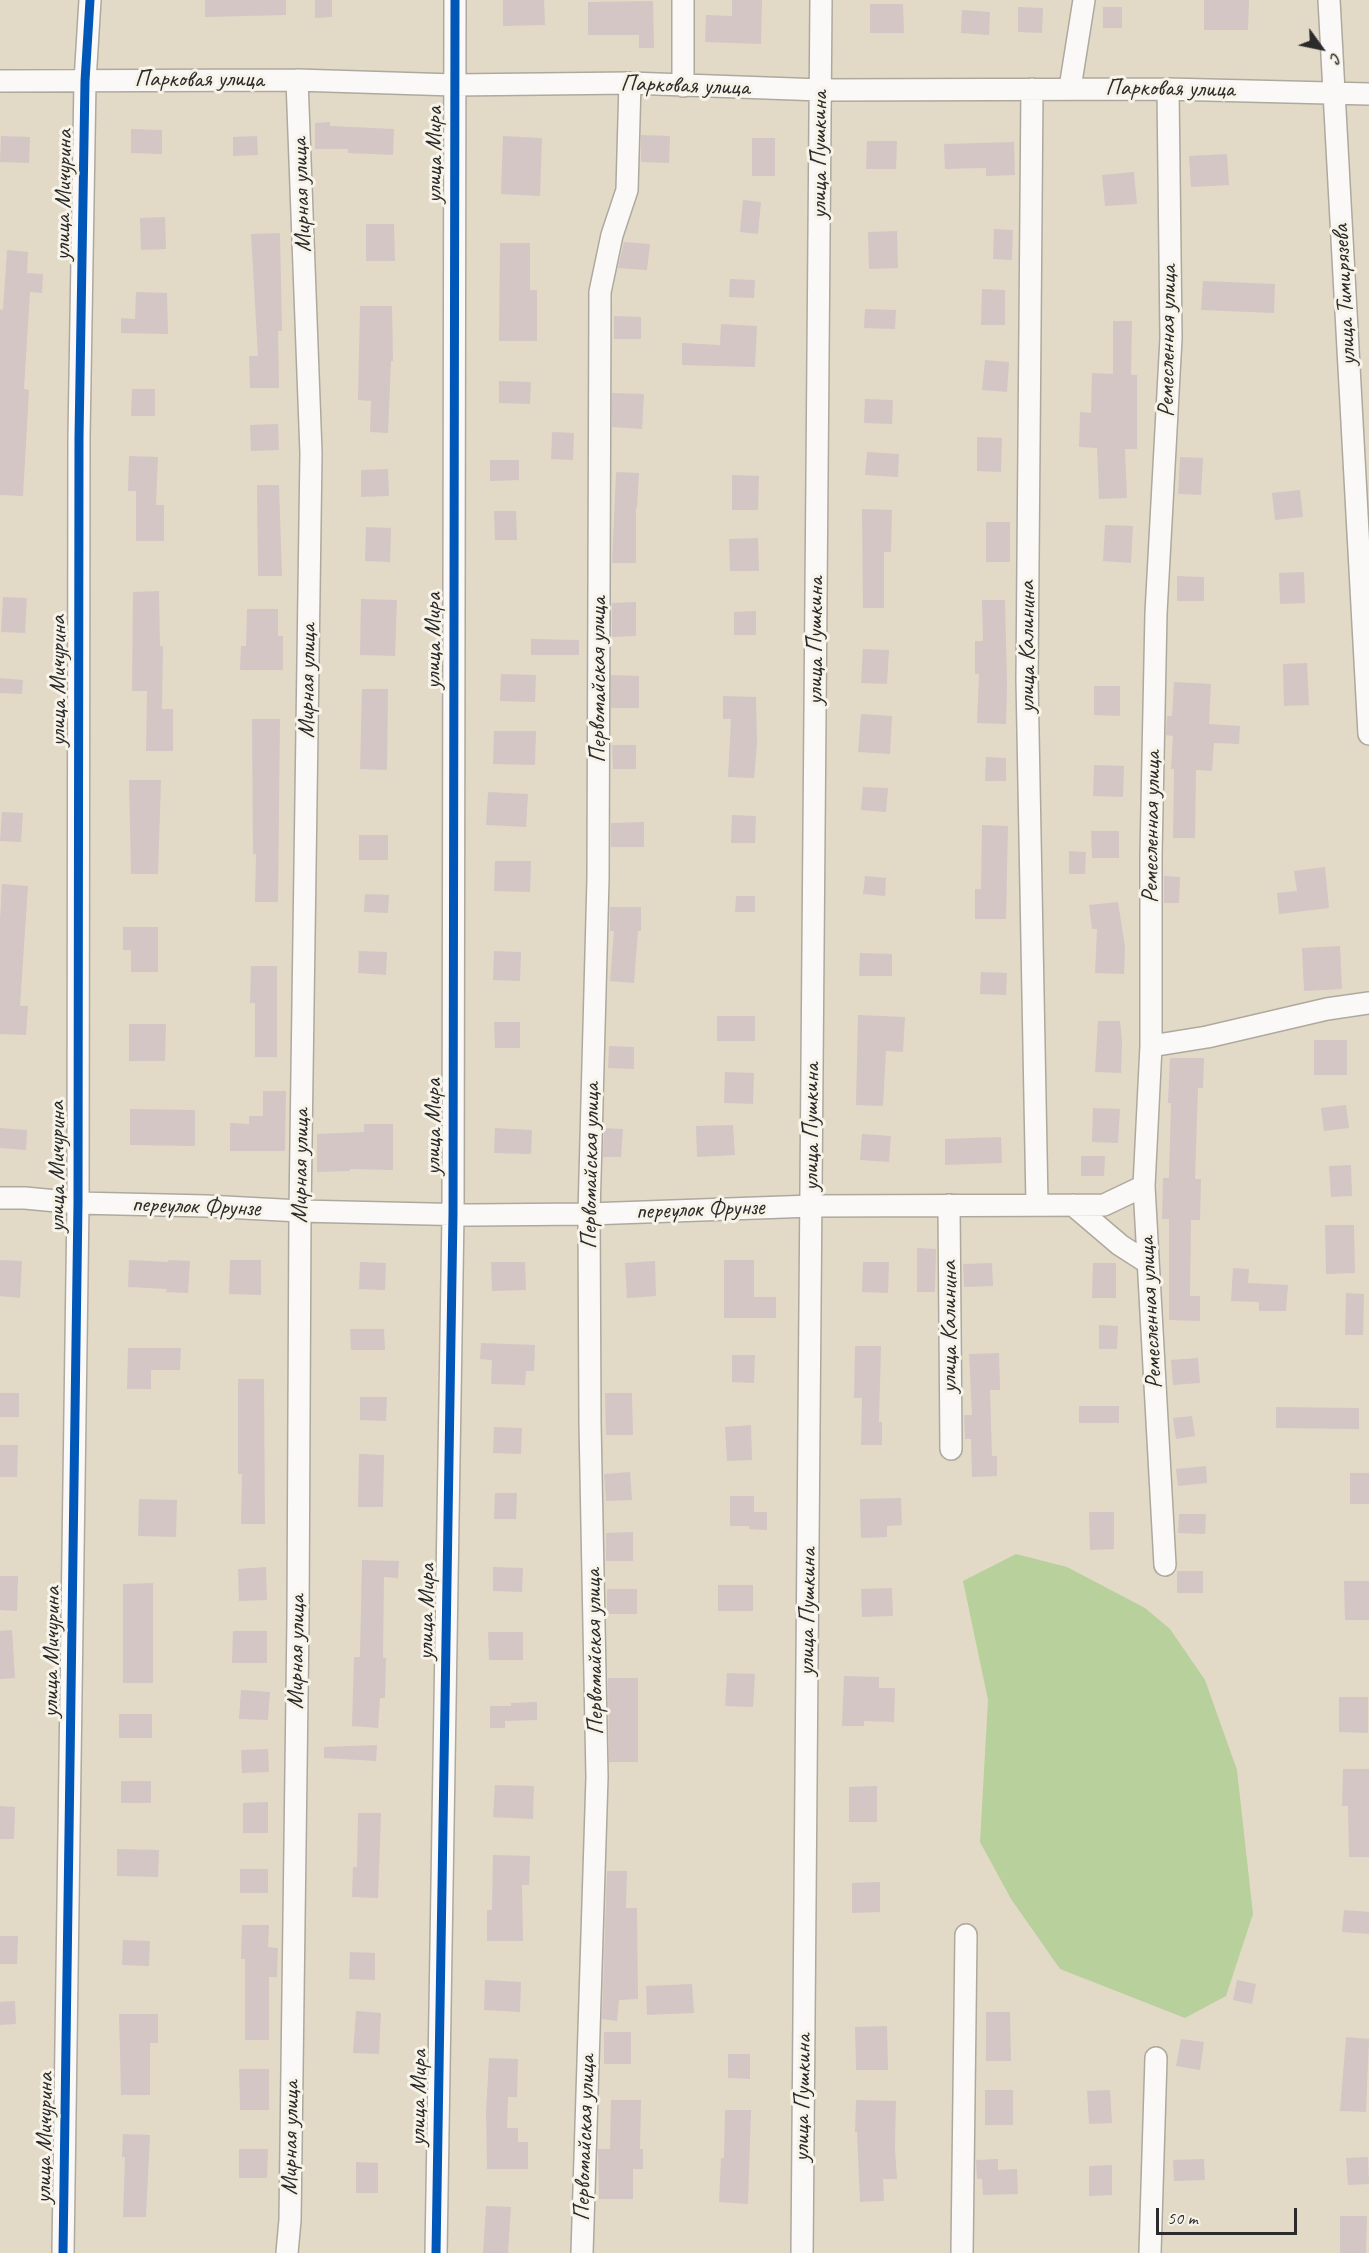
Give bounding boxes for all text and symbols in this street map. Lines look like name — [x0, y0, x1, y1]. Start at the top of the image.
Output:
north arrow — [1291, 18, 1351, 78]
text: С — [1326, 49, 1347, 67]
street label: Парковая улица — [134, 66, 264, 94]
street label: Парковая улица — [620, 69, 750, 103]
street label: Парковая улица — [1105, 73, 1235, 105]
street label: улица Пушкина — [806, 91, 834, 219]
street label: улица Мира — [421, 107, 449, 203]
street label: улица Мичурина — [48, 129, 80, 261]
street label: Мирная улица — [286, 137, 318, 253]
street label: улица Тимирязева — [1327, 224, 1363, 366]
street label: Ремесленная улица — [1152, 265, 1184, 417]
street label: улица Пушкина — [802, 577, 830, 705]
street label: улица Калинина — [1014, 581, 1042, 713]
street label: улица Мира — [420, 593, 448, 689]
street label: Первомайская улица — [585, 597, 613, 763]
street label: улица Мичурина — [45, 615, 73, 747]
street label: Мирная улица — [293, 624, 323, 738]
street label: Ремесленная улица — [1136, 751, 1168, 903]
street label: улица Пушкина — [798, 1063, 826, 1191]
street label: улица Мира — [420, 1079, 448, 1175]
street label: Первомайская улица — [575, 1083, 607, 1249]
street label: улица Мичурина — [44, 1101, 72, 1233]
street label: Мирная улица — [286, 1109, 316, 1223]
street label: переулок Фрунзе — [131, 1190, 261, 1224]
street label: переулок Фрунзе — [635, 1193, 765, 1227]
street label: Ремесленная улица — [1133, 1236, 1169, 1390]
street label: улица Калинина — [936, 1261, 964, 1393]
street label: улица Пушкина — [792, 1548, 824, 1676]
street label: улица Мира — [412, 1563, 442, 1661]
street label: Первомайская улица — [579, 1569, 611, 1735]
street label: улица Мичурина — [36, 1586, 68, 1718]
street label: Мирная улица — [282, 1595, 312, 1709]
street label: улица Пушкина — [787, 2034, 819, 2162]
street label: улица Мира — [404, 2049, 434, 2147]
street label: Первомайская улица — [568, 2054, 602, 2222]
street label: улица Мичурина — [29, 2072, 61, 2204]
street label: Мирная улица — [276, 2081, 306, 2195]
scale bar — [1159, 2196, 1300, 2234]
text: 50 m — [1167, 2207, 1198, 2229]

